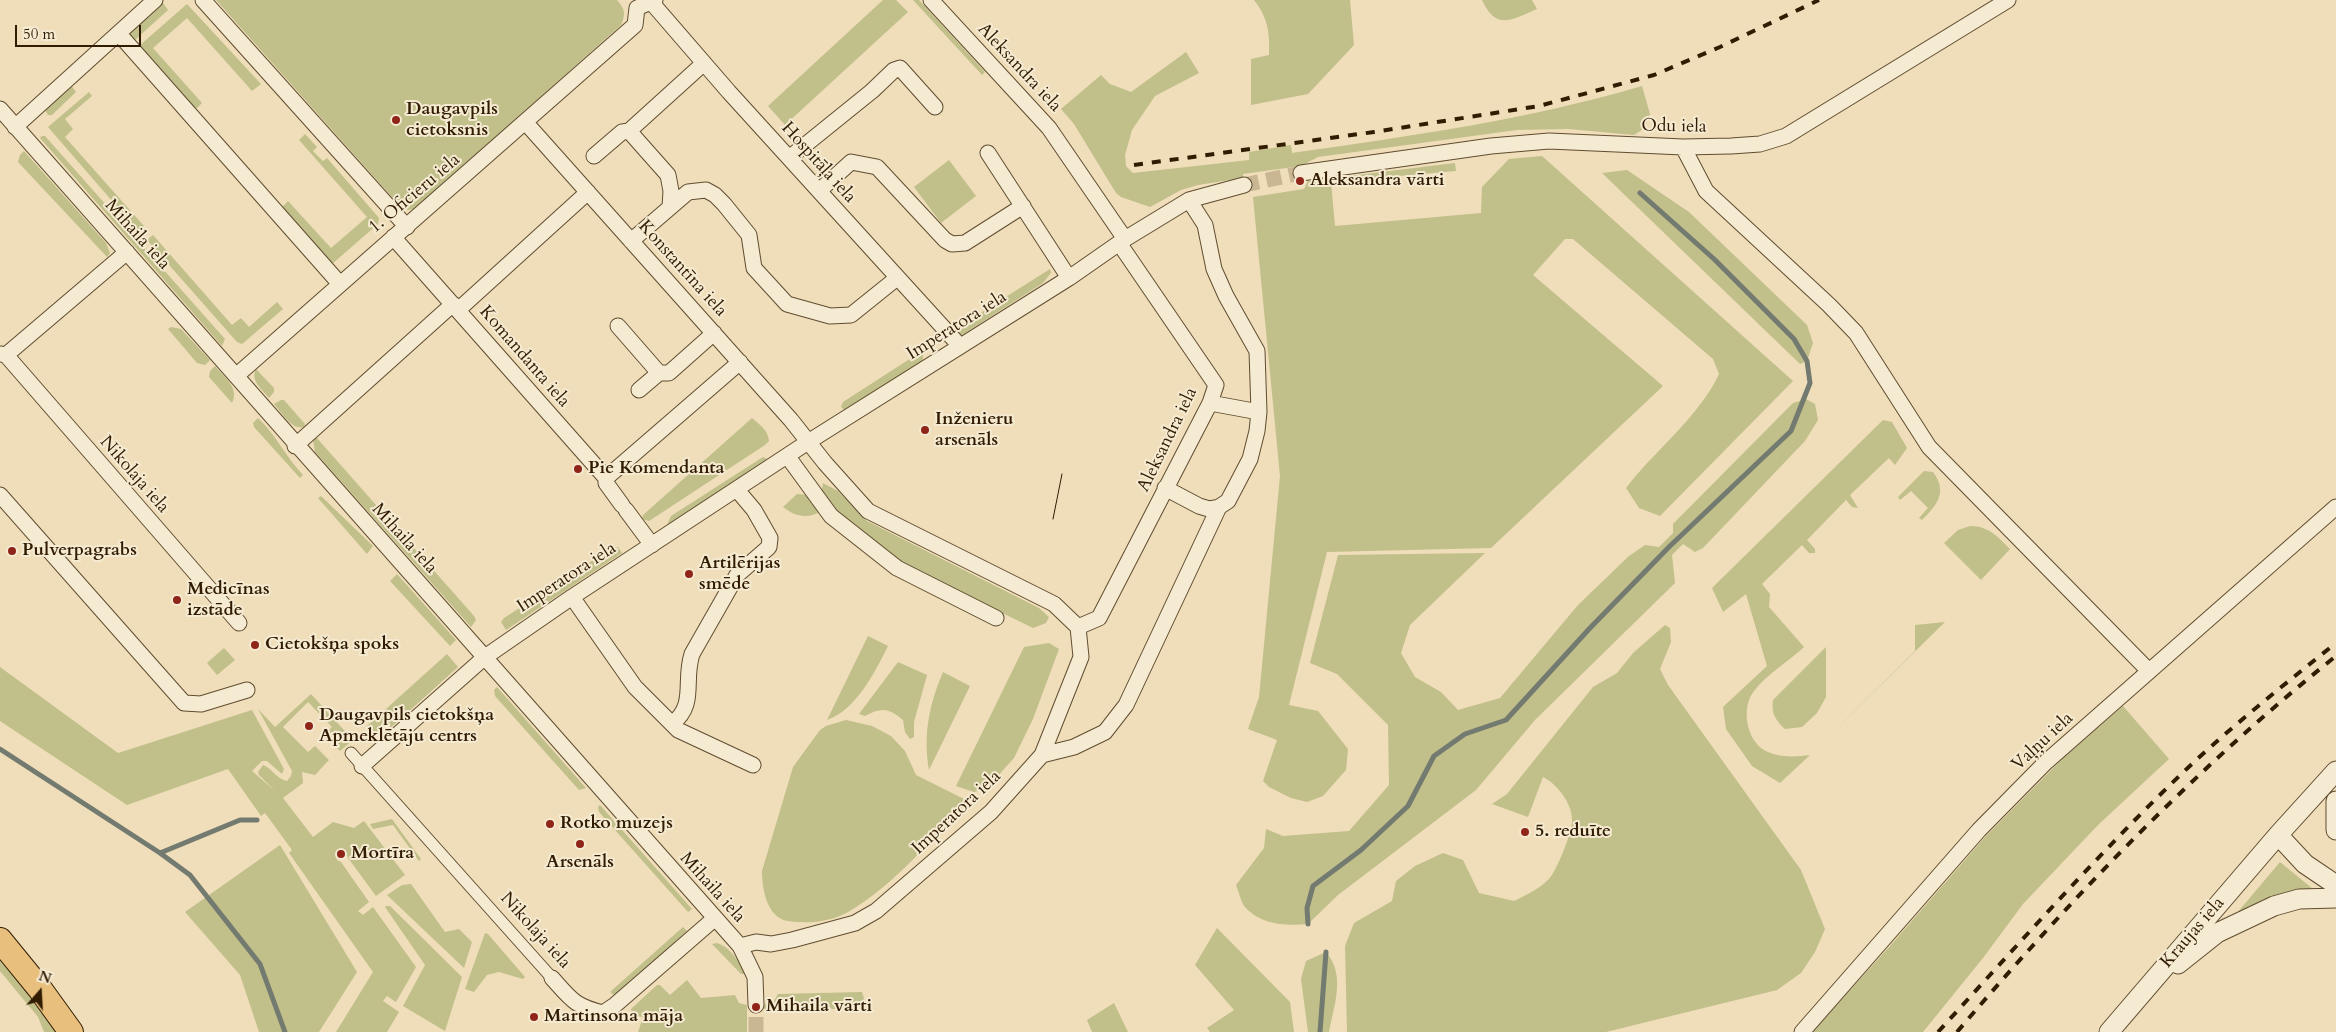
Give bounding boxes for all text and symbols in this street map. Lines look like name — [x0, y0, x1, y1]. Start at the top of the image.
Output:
scale bar — [18, 15, 144, 47]
street label: Aleksandra iela — [972, 19, 1066, 117]
text: 50 m — [23, 24, 55, 44]
place label: Daugavpils cietoksnis — [406, 99, 498, 142]
marker: Daugavpils cietoksnis — [390, 114, 402, 126]
street label: Odu iela — [1641, 116, 1707, 138]
street label: Hospitāļa iela — [776, 118, 860, 208]
street label: 1. Oficieru iela — [365, 150, 465, 238]
place label: Aleksandra vārti — [1310, 170, 1445, 192]
marker: Aleksandra vārti — [1294, 175, 1306, 187]
street label: Mihaila iela — [100, 195, 174, 275]
street label: Konstantīna iela — [633, 216, 731, 322]
street label: Imperatora iela — [903, 287, 1011, 365]
street label: Komandanta iela — [474, 302, 574, 412]
street label: Aleksandra iela — [1133, 384, 1203, 496]
place label: Inženieru arsenāls — [935, 409, 1014, 452]
marker: Inženieru arsenāls — [919, 424, 931, 436]
street label: Nikolaja iela — [95, 432, 173, 518]
place label: Pie Komendanta — [588, 458, 725, 480]
marker: Pie Komendanta — [572, 463, 584, 475]
street label: Mihaila iela — [367, 499, 441, 579]
street label: Imperatora iela — [513, 538, 621, 618]
place label: Pulverpagrabs — [22, 540, 137, 562]
marker: Pulverpagrabs — [6, 545, 18, 557]
place label: Artilērijas smēde — [699, 553, 780, 596]
marker: Artilērijas smēde — [683, 568, 695, 580]
place label: Medicīnas izstāde — [187, 579, 270, 622]
marker: Medicīnas izstāde — [171, 594, 183, 606]
place label: Cietokšņa spoks — [265, 634, 399, 656]
marker: Cietokšņa spoks — [249, 639, 261, 651]
place label: Daugavpils cietokšņa Apmeklētāju centrs — [319, 705, 494, 748]
street label: Vaļņu iela — [2008, 708, 2078, 776]
marker: Daugavpils cietokšņa Apmeklētāju centrs — [303, 720, 315, 732]
street label: Imperatora iela — [908, 766, 1006, 860]
place label: Rotko muzejs — [560, 813, 673, 835]
marker: Rotko muzejs — [544, 818, 556, 830]
place label: 5. reduīte — [1535, 821, 1611, 843]
marker: 5. reduīte — [1519, 826, 1531, 838]
marker: Arsenāls — [574, 838, 586, 850]
place label: Mortīra — [351, 843, 414, 865]
marker: Mortīra — [335, 848, 347, 860]
street label: Mihaila iela — [675, 848, 749, 928]
place label: Arsenāls — [546, 852, 614, 874]
street label: Nikolaja iela — [495, 888, 575, 974]
street label: Kraujas iela — [2156, 893, 2230, 973]
text: N — [36, 966, 54, 988]
north arrow — [15, 967, 65, 1017]
place label: Mihaila vārti — [766, 996, 872, 1018]
marker: Mihaila vārti — [750, 1001, 762, 1013]
place label: Martinsona māja — [544, 1006, 683, 1028]
marker: Martinsona māja — [528, 1011, 540, 1023]

